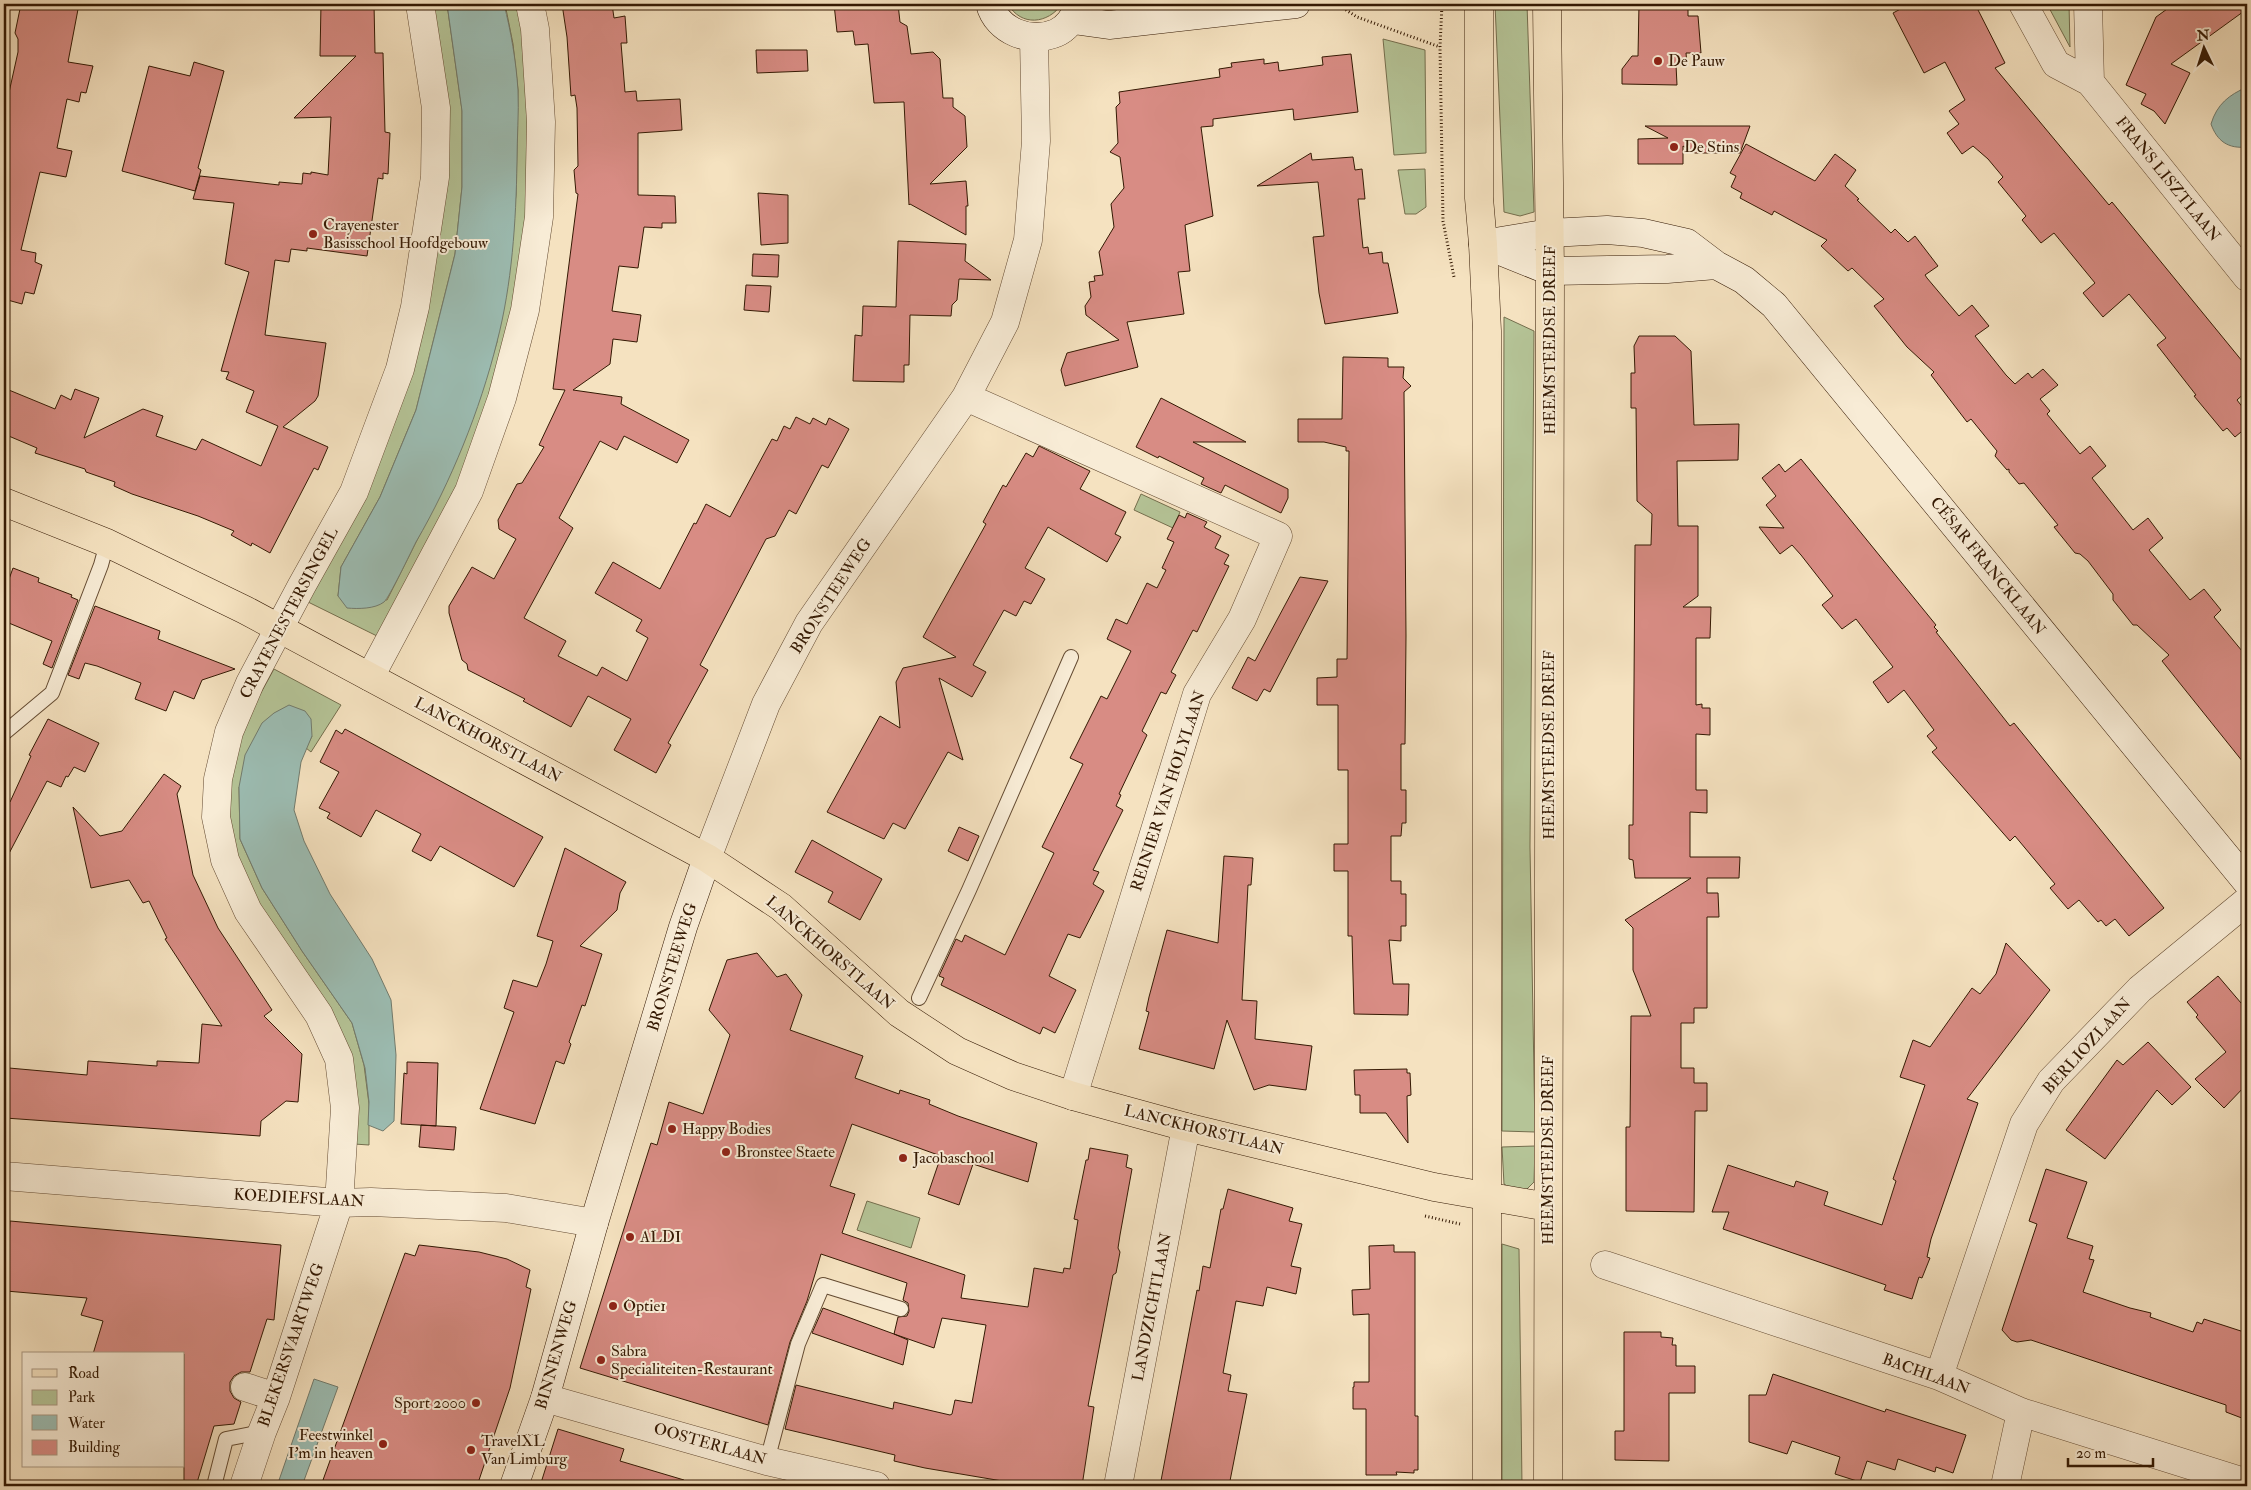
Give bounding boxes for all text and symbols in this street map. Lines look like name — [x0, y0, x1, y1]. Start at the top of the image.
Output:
north arrow — [2178, 22, 2228, 72]
text: N — [2195, 27, 2210, 45]
place label: De Pauw — [1668, 51, 1726, 71]
marker: De Pauw — [1652, 55, 1664, 67]
street label: FRANS LISZTLAAN — [2111, 112, 2225, 246]
place label: De Stins — [1684, 137, 1739, 157]
marker: De Stins — [1668, 141, 1680, 153]
place label: Crayenester Basisschool Hoofdgebouw — [323, 215, 489, 253]
marker: Crayenester Basisschool Hoofdgebouw — [307, 228, 319, 240]
street label: HEEMSTEEDSE DREEF — [1540, 245, 1560, 435]
street label: CÉSAR FRANCKLAAN — [1926, 492, 2051, 640]
street label: CRAYENESTERSINGEL — [235, 524, 343, 702]
street label: BRONSTEEWEG — [786, 535, 876, 657]
street label: HEEMSTEEDSE DREEF — [1539, 650, 1559, 840]
street label: REINIER VAN HOLYLAAN — [1126, 688, 1210, 894]
street label: LANCKHORSTLAAN — [411, 693, 566, 788]
street label: LANCKHORSTLAAN — [762, 892, 899, 1015]
street label: BRONSTEEWEG — [643, 900, 701, 1034]
street label: BERLIOZLAAN — [2038, 993, 2136, 1098]
street label: HEEMSTEEDSE DREEF — [1538, 1055, 1558, 1245]
street label: LANCKHORSTLAAN — [1122, 1100, 1287, 1160]
place label: Happy Bodies — [682, 1119, 771, 1140]
marker: Happy Bodies — [666, 1123, 678, 1135]
place label: Bronstee Staete — [736, 1142, 835, 1162]
marker: Bronstee Staete — [720, 1146, 732, 1158]
place label: Jacobaschool — [912, 1148, 994, 1169]
marker: Jacobaschool — [897, 1152, 909, 1164]
street label: KOEDIEFSLAAN — [233, 1185, 366, 1211]
place label: ALDI — [639, 1227, 681, 1247]
street label: LANDZICHTLAAN — [1128, 1230, 1176, 1383]
marker: ALDI — [624, 1231, 636, 1243]
street label: BLEKERSVAARTWEG — [254, 1260, 328, 1430]
place label: Optie1 — [623, 1296, 666, 1317]
street label: BINNENWEG — [531, 1298, 581, 1412]
marker: Optie1 — [607, 1300, 619, 1312]
place label: Sabra Specialiteiten-Restaurant — [611, 1341, 773, 1380]
street label: BACHLAAN — [1879, 1349, 1973, 1399]
legend — [22, 1352, 185, 1468]
marker: Sabra Specialiteiten-Restaurant — [595, 1354, 607, 1366]
text: Road — [68, 1364, 100, 1383]
text: Park — [68, 1388, 95, 1407]
place label: Sport 2000 — [394, 1393, 466, 1414]
marker: Sport 2000 — [470, 1397, 482, 1409]
text: Water — [67, 1414, 105, 1433]
street label: OOSTERLAAN — [651, 1418, 769, 1470]
place label: Feestwinkel I'm in heaven — [288, 1425, 373, 1463]
place label: TravelXL Van Limburg — [481, 1431, 568, 1469]
scale bar — [2068, 1435, 2154, 1467]
text: Building — [68, 1438, 120, 1457]
marker: Feestwinkel I'm in heaven — [377, 1438, 389, 1450]
marker: TravelXL Van Limburg — [465, 1444, 477, 1456]
text: 20 m — [2076, 1444, 2106, 1463]

